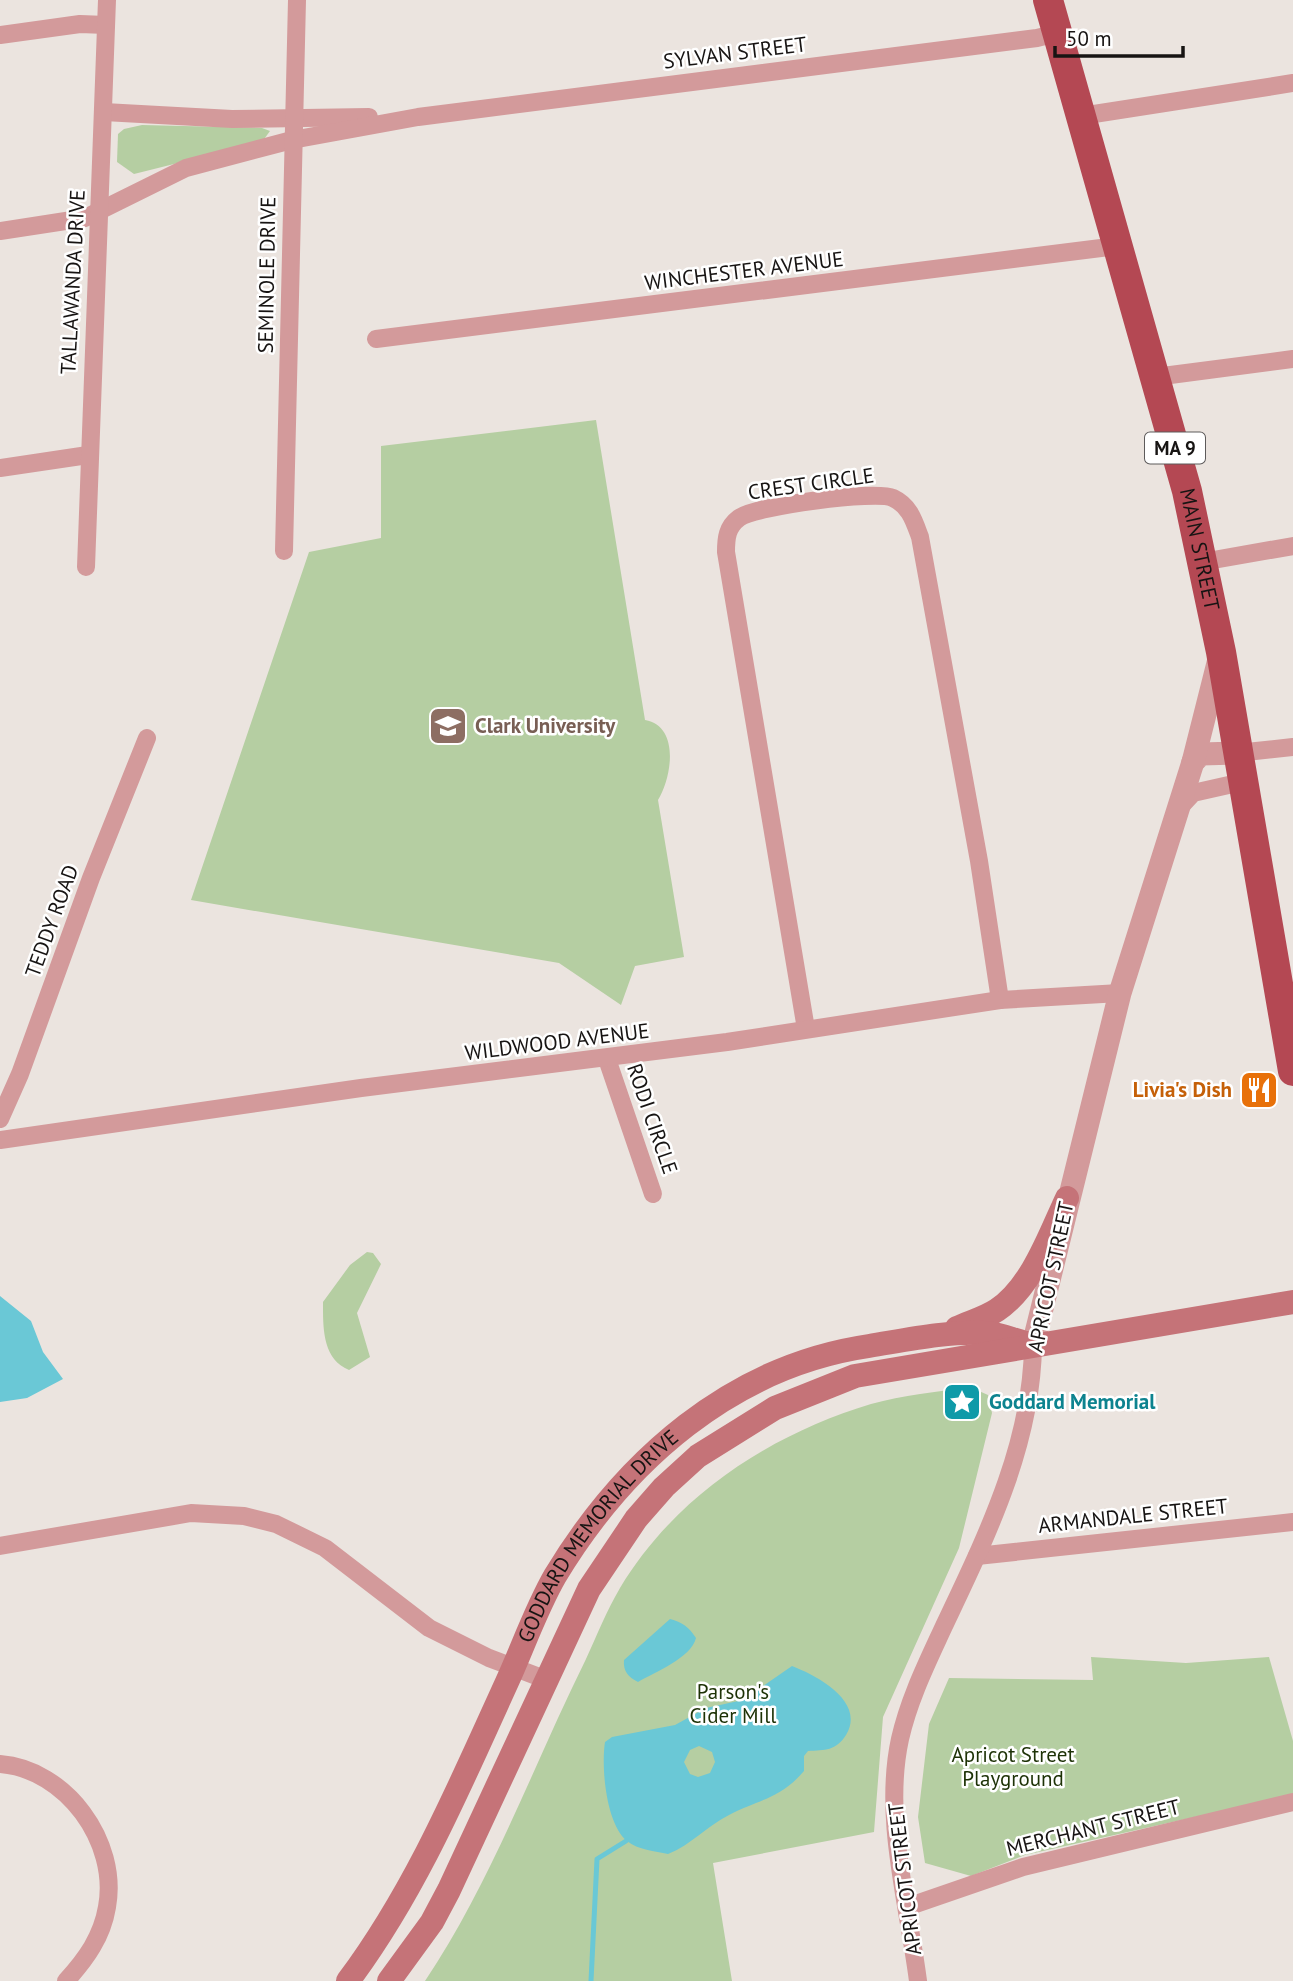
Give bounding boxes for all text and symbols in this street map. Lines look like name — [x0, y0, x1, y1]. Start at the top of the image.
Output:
scale bar — [1055, 14, 1183, 58]
text: 50 m — [1066, 25, 1112, 52]
street label: SYLVAN STREET — [662, 30, 808, 75]
street label: TALLAWANDA DRIVE — [54, 189, 91, 375]
street label: SEMINOLE DRIVE — [252, 196, 281, 354]
street label: WINCHESTER AVENUE — [643, 245, 845, 296]
road number: MA 9 — [1145, 432, 1205, 463]
street label: CREST CIRCLE — [746, 461, 876, 506]
street label: MAIN STREET — [1174, 486, 1226, 613]
school or university icon: Clark University — [427, 705, 469, 747]
place label: Clark University — [475, 712, 616, 739]
street label: TEDDY ROAD — [19, 861, 84, 981]
street label: WILDWOOD AVENUE — [463, 1017, 651, 1066]
street label: RODI CIRCLE — [621, 1060, 684, 1178]
restaurant icon: Livia's Dish — [1238, 1069, 1280, 1111]
place label: Livia's Dish — [1133, 1076, 1232, 1103]
street label: APRICOT STREET — [1021, 1199, 1080, 1355]
place icon: Goddard Memorial — [941, 1381, 983, 1423]
place label: Goddard Memorial — [989, 1388, 1156, 1415]
street label: GODDARD MEMORIAL DRIVE — [511, 1423, 684, 1647]
street label: ARMANDALE STREET — [1037, 1492, 1229, 1539]
park label: Parson's Cider Mill — [690, 1678, 776, 1729]
park label: Apricot Street Playground — [951, 1741, 1075, 1792]
street label: MERCHANT STREET — [1003, 1793, 1183, 1862]
street label: APRICOT STREET — [882, 1801, 927, 1957]

